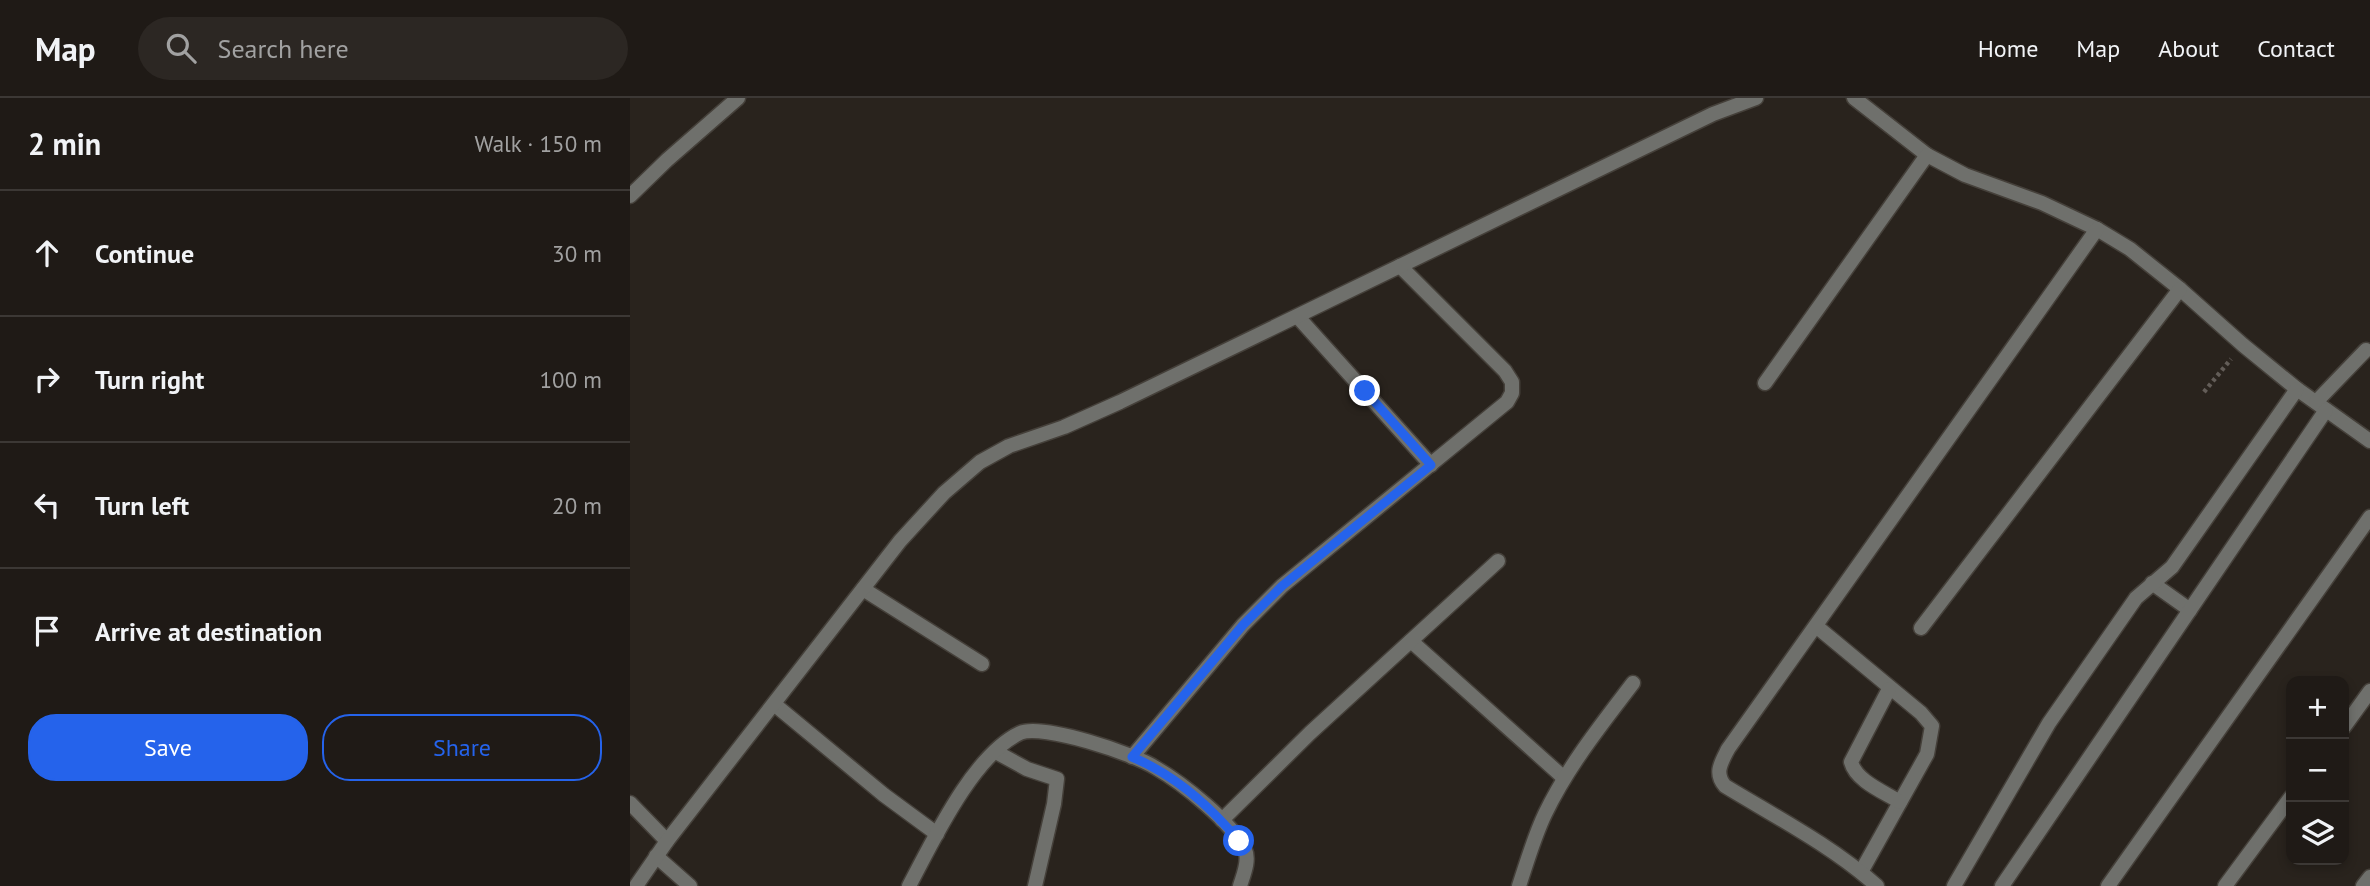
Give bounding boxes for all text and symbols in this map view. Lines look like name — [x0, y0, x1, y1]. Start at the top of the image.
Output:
search box — [138, 17, 628, 80]
text: Map — [35, 27, 96, 70]
icon: search — [162, 29, 200, 67]
text: Search here — [218, 32, 349, 65]
text: Home — [1978, 33, 2038, 64]
text: Map — [2076, 33, 2120, 64]
text: About — [2158, 33, 2219, 64]
text: Contact — [2257, 33, 2335, 64]
text: 2 min — [28, 124, 101, 163]
text: Walk · 150 m — [475, 129, 602, 158]
icon: ahead — [28, 234, 66, 272]
text: Continue — [95, 237, 194, 270]
text: 30 m — [552, 239, 602, 268]
icon: right — [28, 360, 66, 398]
text: Turn right — [95, 363, 204, 396]
text: 100 m — [540, 365, 602, 394]
route end — [1349, 375, 1380, 406]
icon: left — [28, 486, 66, 524]
text: Turn left — [95, 489, 189, 522]
text: 20 m — [552, 491, 602, 520]
icon: arrive — [28, 612, 66, 650]
text: Arrive at destination — [95, 615, 322, 648]
map controls — [2286, 676, 2349, 865]
button: + — [2286, 676, 2349, 739]
button: Save — [28, 714, 308, 781]
button: Share — [322, 714, 602, 781]
button: − — [2286, 739, 2349, 802]
button: layers — [2286, 802, 2349, 865]
route start — [1223, 825, 1254, 856]

